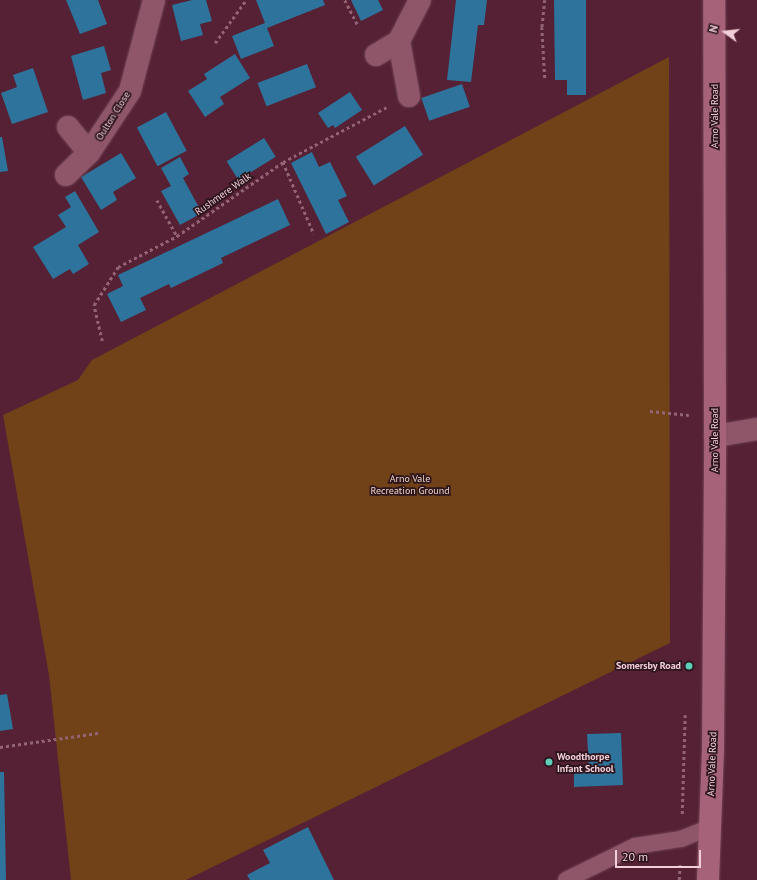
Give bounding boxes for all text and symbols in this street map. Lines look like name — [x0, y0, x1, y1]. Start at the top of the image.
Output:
north arrow — [705, 12, 745, 52]
text: N — [706, 24, 721, 34]
street label: Arno Vale Road — [709, 84, 721, 148]
street label: Oulton Close — [93, 89, 133, 143]
street label: Rushmere Walk — [193, 170, 253, 218]
street label: Arno Vale Road — [709, 408, 721, 472]
park label: Arno Vale Recreation Ground — [370, 472, 450, 496]
place label: Somersby Road — [616, 660, 681, 672]
marker: Somersby Road — [684, 661, 694, 671]
street label: Arno Vale Road — [705, 731, 719, 797]
place label: Woodthorpe Infant School — [557, 750, 614, 774]
marker: Woodthorpe Infant School — [544, 757, 554, 767]
scale bar — [617, 842, 703, 868]
text: 20 m — [622, 849, 648, 864]

